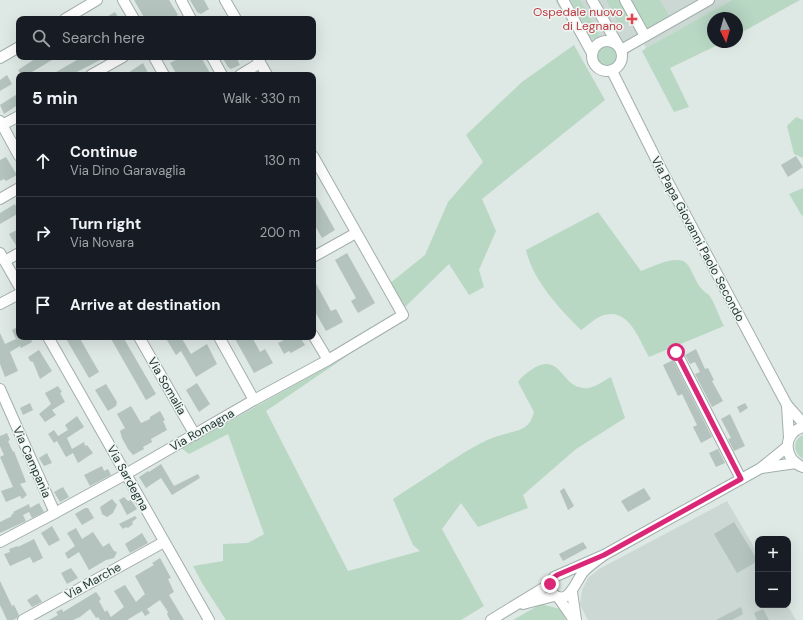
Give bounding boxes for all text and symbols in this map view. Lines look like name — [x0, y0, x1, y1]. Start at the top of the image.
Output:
place label: Ospedale nuovo di Legnano — [533, 4, 623, 34]
north arrow — [707, 12, 743, 48]
marker: Ospedale nuovo di Legnano — [626, 13, 638, 25]
search box — [16, 16, 316, 60]
icon: search — [30, 27, 52, 49]
text: Search here — [62, 28, 145, 48]
text: 5 min — [32, 87, 78, 109]
text: Walk · 330 m — [223, 90, 300, 107]
text: Continue — [70, 142, 138, 162]
icon: ahead — [32, 150, 54, 172]
text: 130 m — [264, 152, 300, 169]
street label: Via Papa Giovanni Paolo Secondo — [648, 154, 748, 324]
text: Via Dino Garavaglia — [70, 162, 186, 179]
text: Turn right — [70, 214, 141, 234]
icon: right — [32, 222, 54, 244]
text: 200 m — [260, 224, 300, 241]
text: Via Novara — [70, 234, 134, 251]
icon: arrive — [32, 294, 54, 316]
text: Arrive at destination — [70, 295, 221, 315]
route start — [667, 343, 685, 361]
street label: Via Somalia — [144, 354, 190, 418]
street label: Via Romagna — [167, 405, 237, 455]
street label: Via Campania — [9, 424, 55, 500]
street label: Via Sardegna — [103, 442, 153, 514]
map controls — [755, 536, 791, 608]
button: + — [755, 536, 791, 572]
street label: Via Marche — [62, 559, 124, 603]
button: − — [755, 572, 791, 608]
route end — [541, 575, 559, 593]

